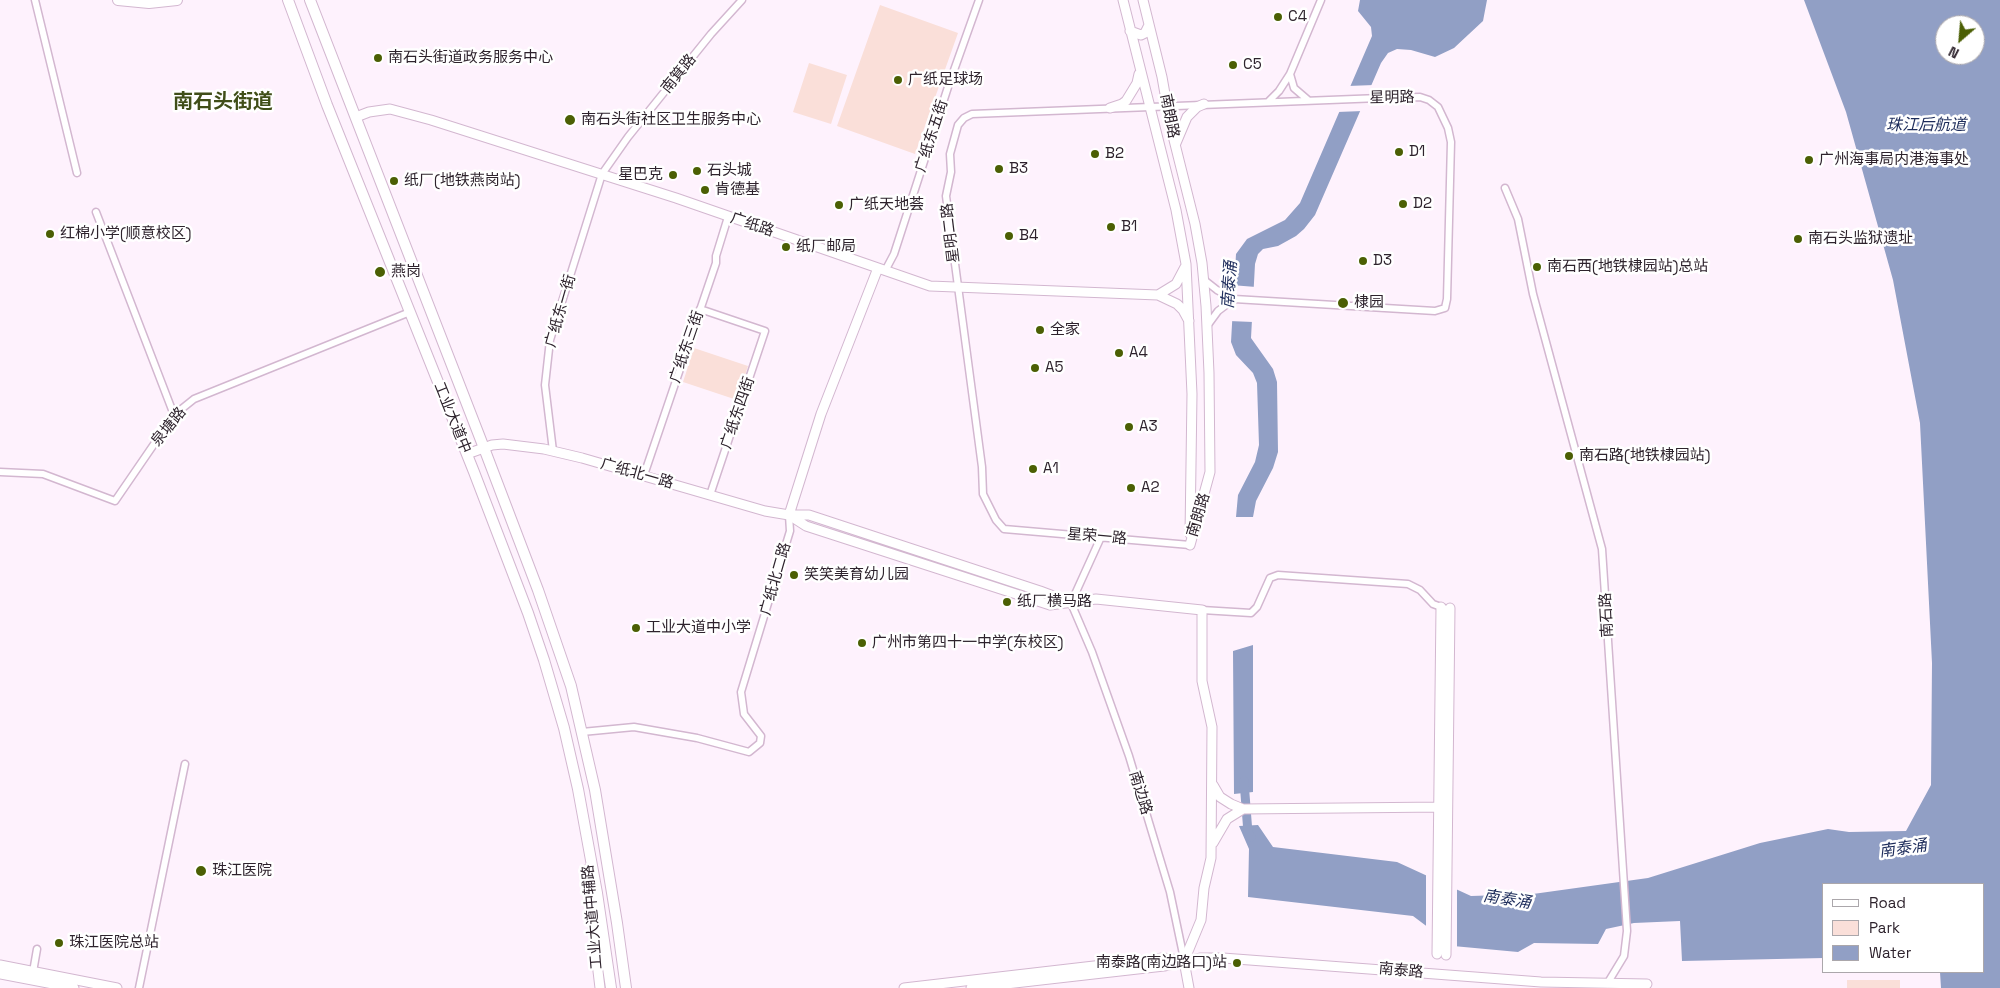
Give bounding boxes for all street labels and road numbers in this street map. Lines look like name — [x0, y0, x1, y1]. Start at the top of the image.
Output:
street label: 南箕路 — [658, 51, 700, 97]
street label: 星明路 — [1369, 89, 1415, 107]
street label: 南朗路 — [1156, 92, 1182, 140]
street label: 广纸东五街 — [912, 98, 952, 174]
street label: 星明二路 — [938, 202, 964, 264]
street label: 广纸路 — [728, 209, 776, 241]
street label: 广纸东一街 — [542, 272, 580, 350]
street label: 广纸东三街 — [666, 309, 708, 385]
street label: 广纸东四街 — [717, 375, 759, 451]
street label: 工业大道中 — [430, 380, 474, 456]
street label: 泉塘路 — [148, 404, 190, 450]
street label: 广纸北一路 — [598, 455, 676, 493]
street label: 南朗路 — [1184, 491, 1214, 539]
street label: 星荣一路 — [1066, 525, 1128, 549]
street label: 广纸北二路 — [757, 540, 795, 618]
street label: 南石路 — [1597, 592, 1617, 638]
street label: 南边路 — [1125, 769, 1155, 817]
street label: 工业大道中辅路 — [579, 864, 607, 970]
street label: 南泰路 — [1378, 960, 1424, 982]

